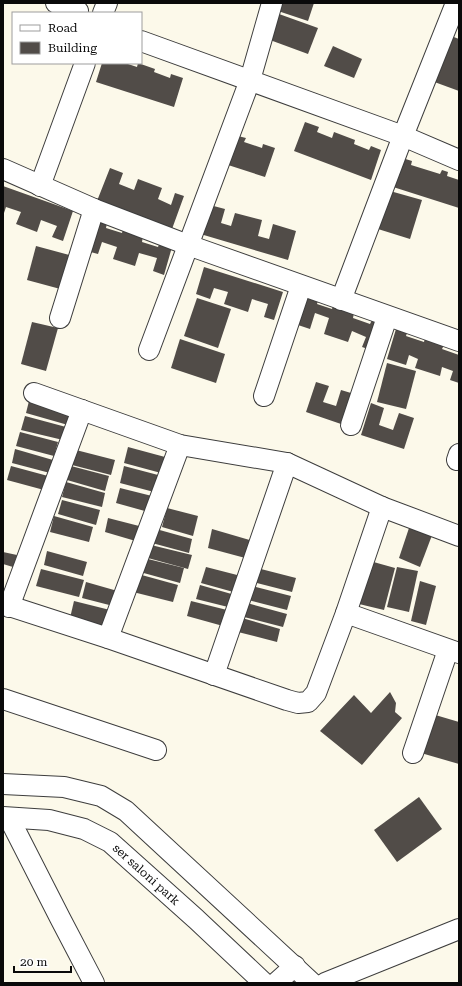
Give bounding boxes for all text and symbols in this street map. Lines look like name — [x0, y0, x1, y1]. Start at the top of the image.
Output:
legend — [12, 12, 142, 64]
text: Road — [48, 21, 78, 35]
text: Building — [48, 41, 97, 55]
street label: ser saloni park — [110, 841, 183, 908]
scale bar — [14, 948, 71, 974]
text: 20 m — [20, 955, 47, 969]

